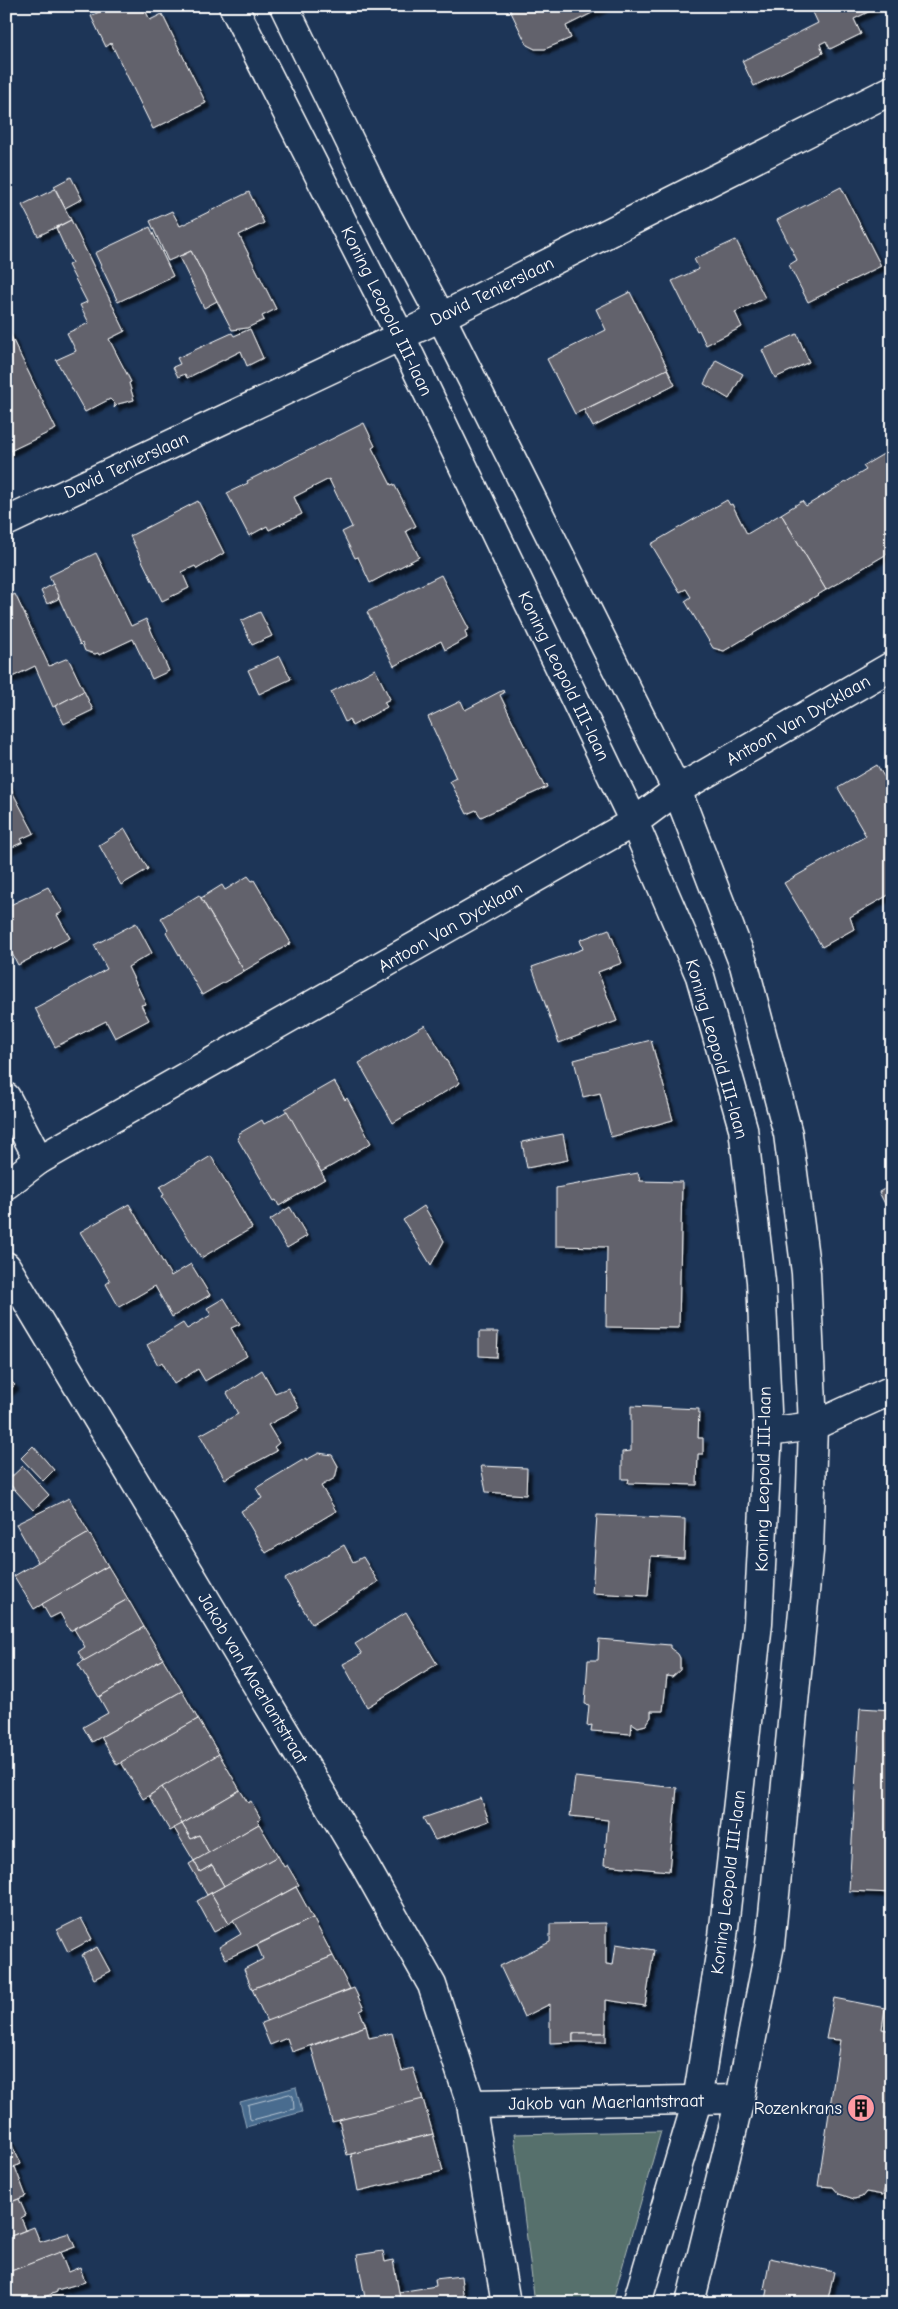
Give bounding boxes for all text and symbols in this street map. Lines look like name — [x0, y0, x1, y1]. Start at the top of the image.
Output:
street label: Koning Leopold III-laan — [336, 223, 437, 399]
street label: David Tenierslaan — [427, 252, 557, 330]
street label: David Tenierslaan — [61, 427, 192, 503]
street label: Koning Leopold III-laan — [513, 588, 614, 764]
street label: Antoon Van Dycklaan — [722, 671, 874, 770]
street label: Antoon Van Dycklaan — [374, 878, 526, 977]
street label: Koning Leopold III-laan — [681, 957, 752, 1141]
street label: Koning Leopold III-laan — [751, 1386, 776, 1572]
street label: Jakob van Maerlantstraat — [193, 1589, 312, 1768]
street label: Koning Leopold III-laan — [707, 1789, 750, 1976]
street label: Jakob van Maerlantstraat — [508, 2090, 705, 2115]
building icon: Rozenkrans — [846, 2093, 876, 2123]
place label: Rozenkrans — [754, 2098, 842, 2119]

